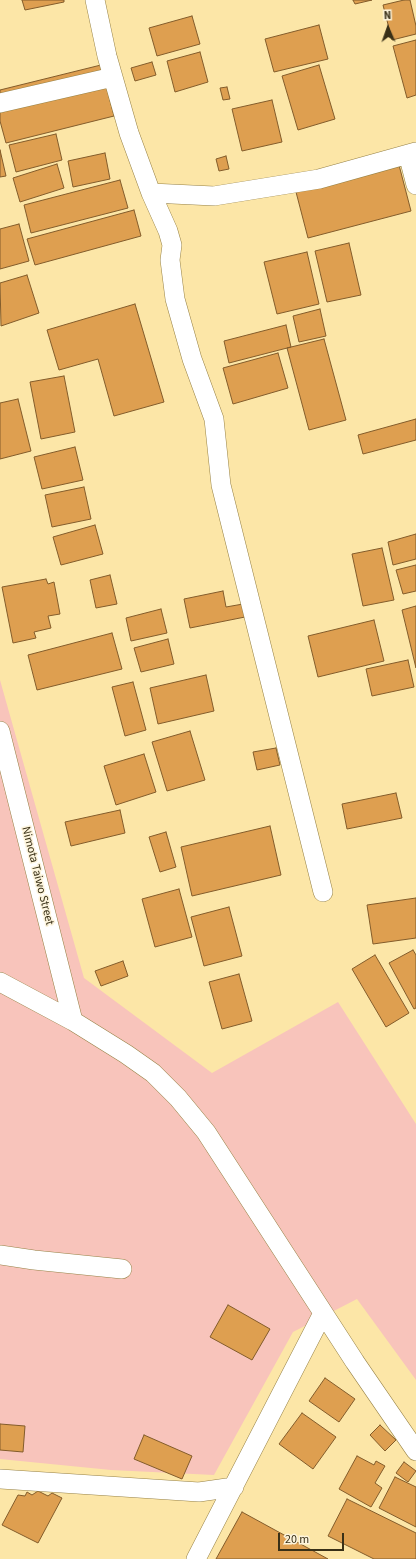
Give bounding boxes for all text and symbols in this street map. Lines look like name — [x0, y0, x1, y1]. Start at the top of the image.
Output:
north arrow — [368, 8, 408, 48]
text: N — [384, 8, 391, 23]
street label: Nimota Taiwo Street — [18, 825, 56, 927]
scale bar — [280, 1525, 346, 1551]
text: 20 m — [285, 1531, 309, 1548]

